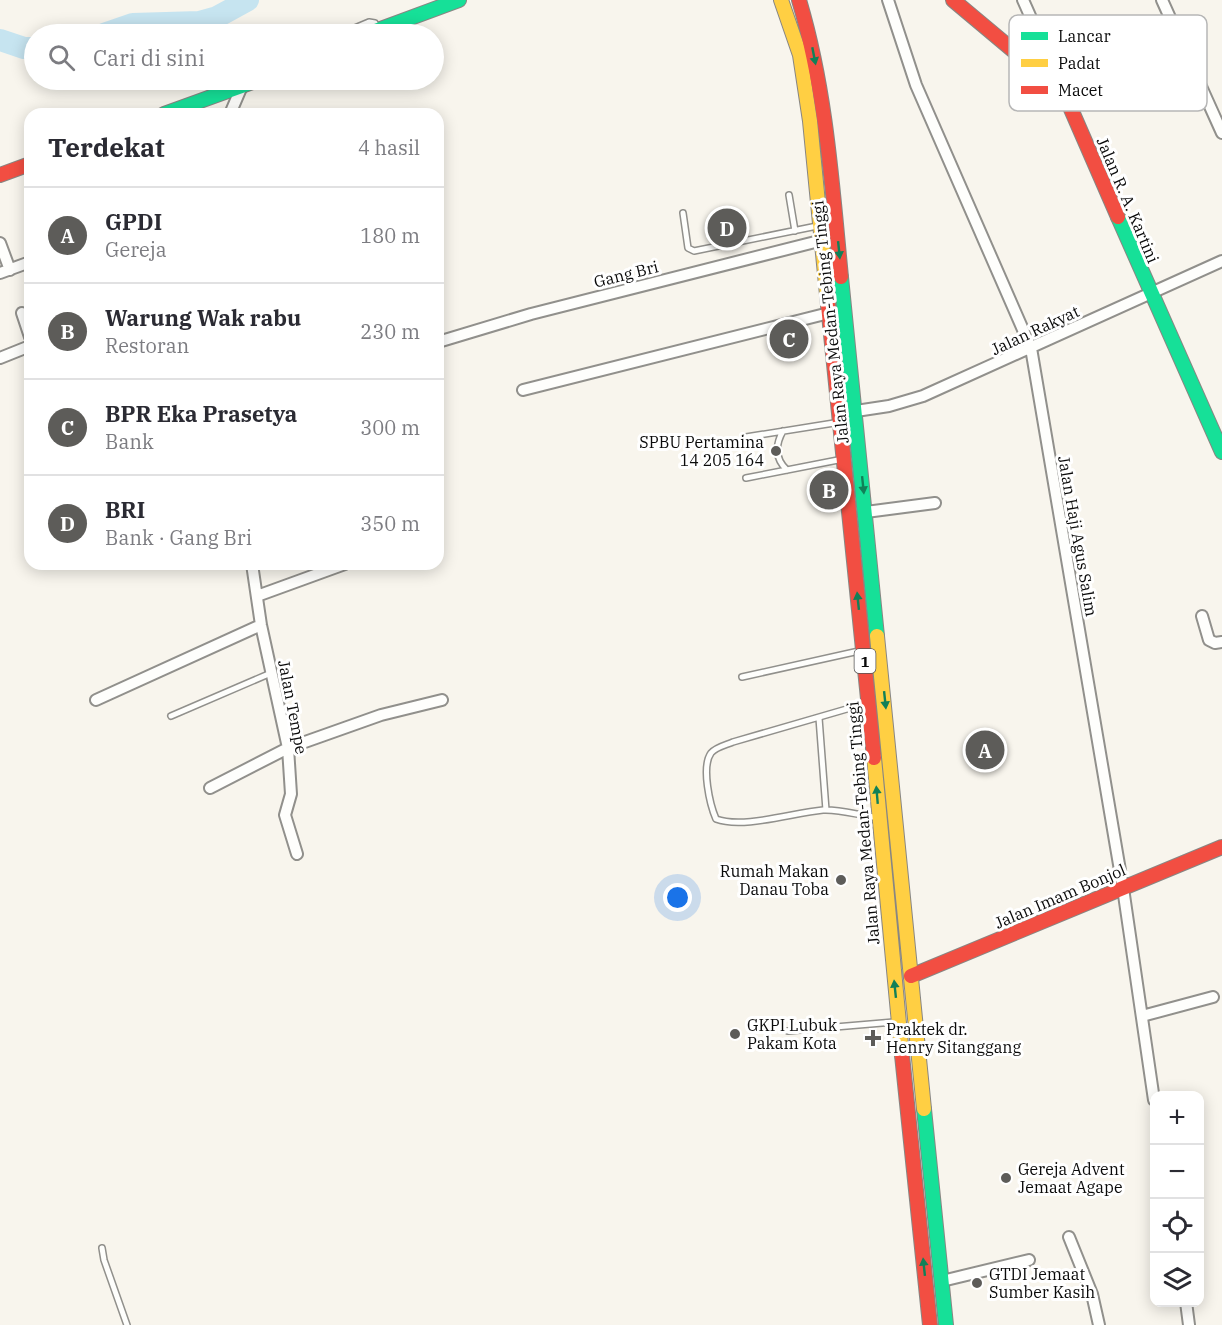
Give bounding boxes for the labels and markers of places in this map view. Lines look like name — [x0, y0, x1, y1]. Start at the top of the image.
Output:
pin: D — [708, 206, 746, 250]
pin: C — [770, 316, 808, 362]
place label: SPBU Pertamina 14 205 164 — [639, 432, 764, 470]
marker: SPBU Pertamina 14 205 164 — [769, 444, 783, 458]
pin: B — [810, 468, 848, 512]
pin: A — [966, 728, 1004, 772]
place label: Rumah Makan Danau Toba — [720, 861, 829, 899]
marker: Rumah Makan Danau Toba — [834, 873, 848, 887]
place label: GKPI Lubuk Pakam Kota — [747, 1015, 838, 1053]
place label: Praktek dr. Henry Sitanggang — [886, 1019, 1022, 1057]
marker: GKPI Lubuk Pakam Kota — [728, 1027, 742, 1041]
marker: Praktek dr. Henry Sitanggang — [864, 1029, 882, 1047]
place label: Gereja Advent Jemaat Agape — [1018, 1159, 1125, 1197]
marker: Gereja Advent Jemaat Agape — [999, 1171, 1013, 1185]
place label: GTDI Jemaat Sumber Kasih — [989, 1264, 1095, 1302]
marker: GTDI Jemaat Sumber Kasih — [970, 1276, 984, 1290]

